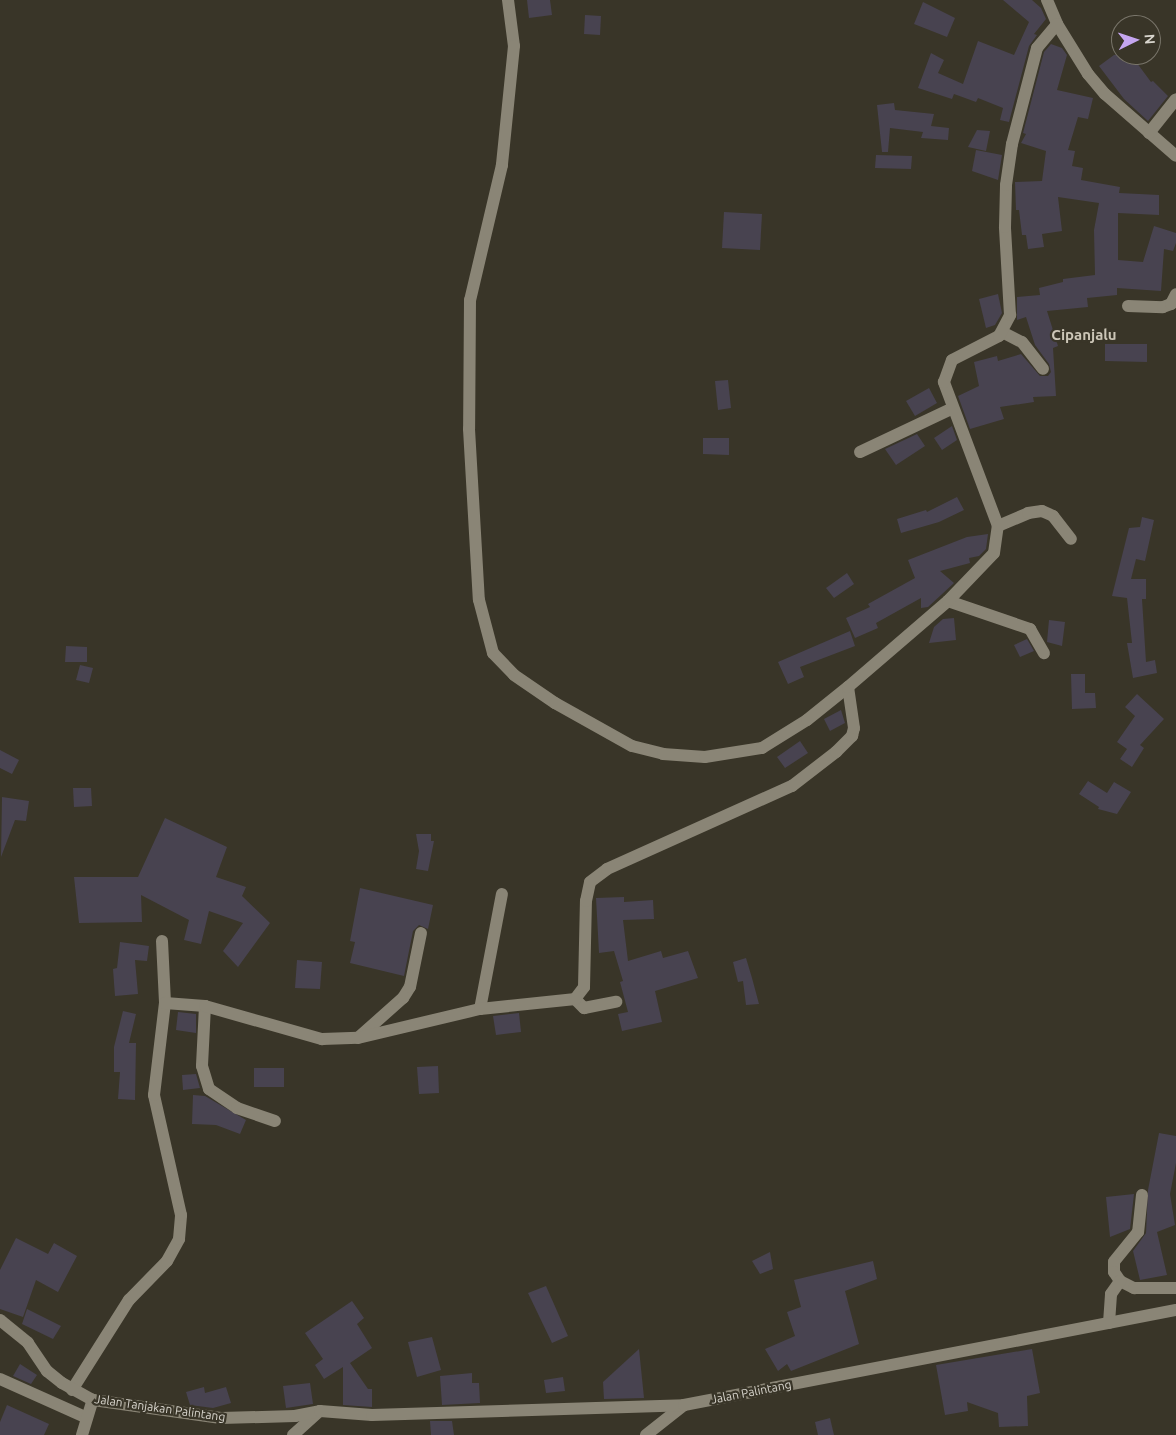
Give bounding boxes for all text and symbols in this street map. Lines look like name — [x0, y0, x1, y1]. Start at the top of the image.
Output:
north arrow — [1111, 15, 1161, 65]
text: N — [1142, 33, 1158, 45]
district label: Cipanjalu — [1051, 326, 1117, 344]
street label: Jalan Palintang — [709, 1377, 793, 1407]
street label: Jalan Tanjakan Palintang — [94, 1392, 226, 1424]

